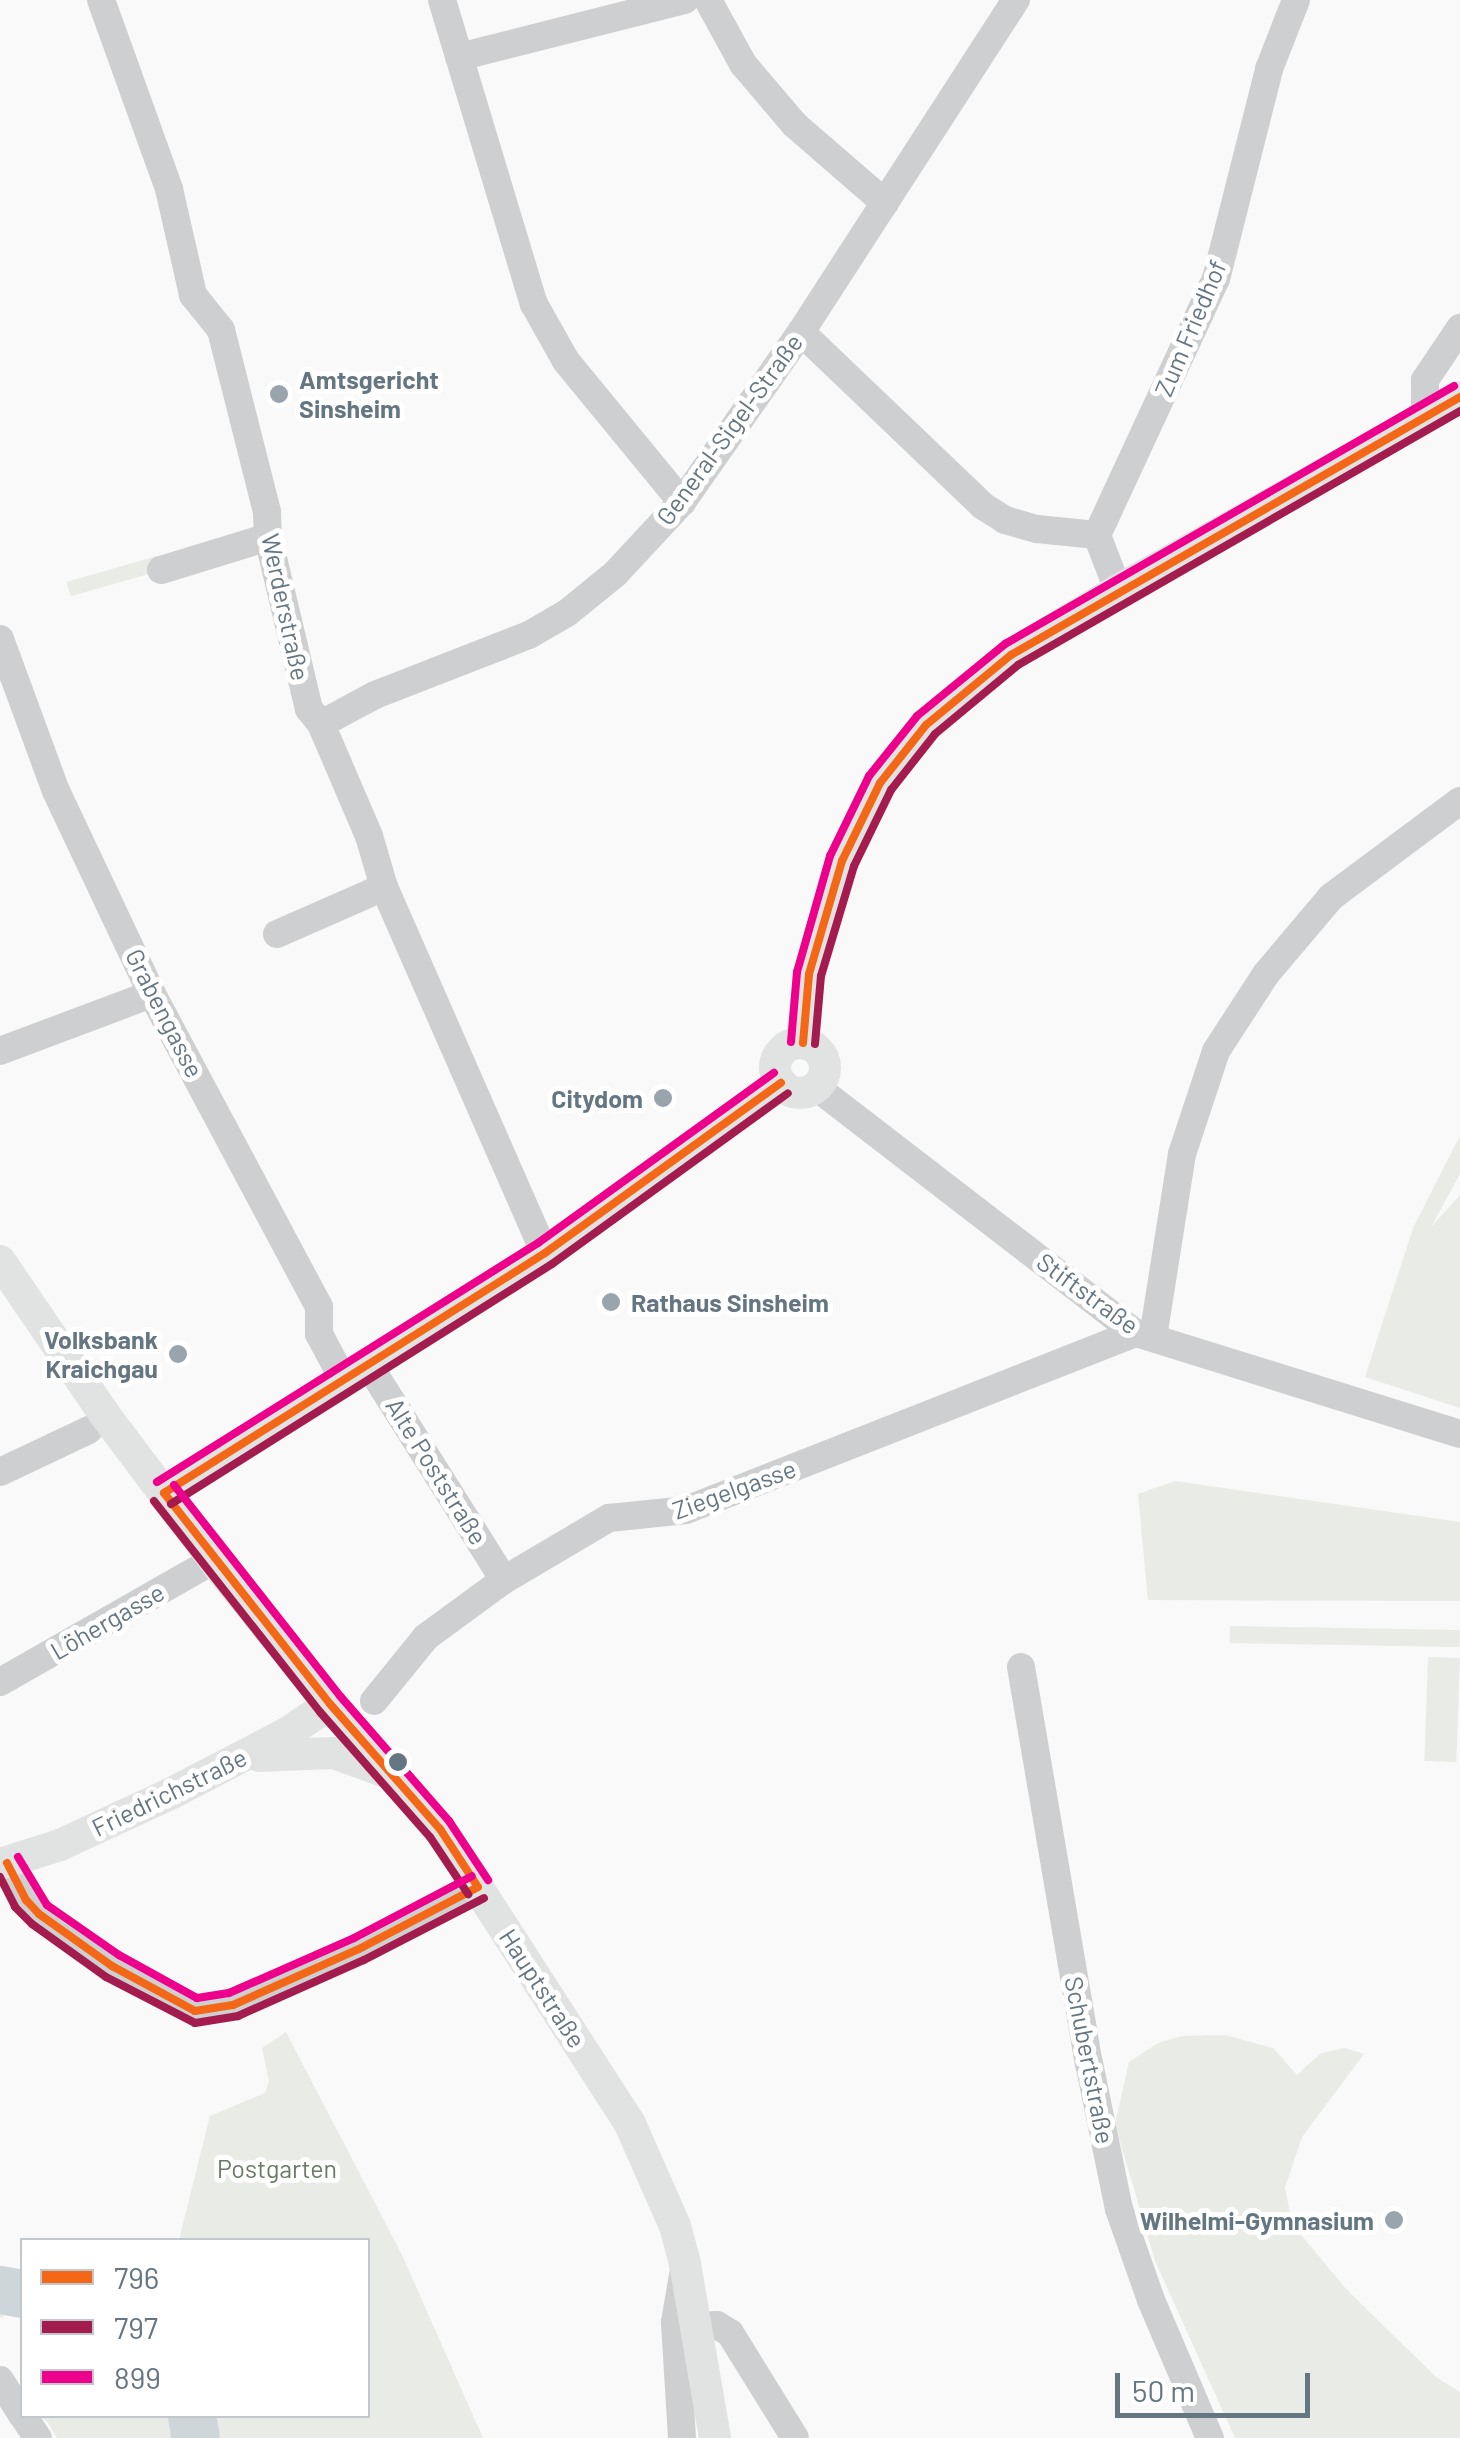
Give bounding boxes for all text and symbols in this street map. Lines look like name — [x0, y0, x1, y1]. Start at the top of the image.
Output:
street label: Zum Friedhof — [1148, 255, 1232, 401]
street label: General-Sigel-Straße — [650, 328, 808, 530]
place label: Amtsgericht Sinsheim — [299, 365, 439, 424]
marker: Amtsgericht Sinsheim — [268, 383, 290, 405]
street label: Werderstraße — [256, 531, 316, 683]
street label: Grabengasse — [120, 944, 210, 1082]
place label: Citydom — [551, 1083, 643, 1113]
marker: Citydom — [652, 1087, 674, 1109]
street label: Stiftstraße — [1031, 1246, 1145, 1340]
place label: Rathaus Sinsheim — [631, 1287, 829, 1317]
marker: Rathaus Sinsheim — [600, 1291, 622, 1313]
place label: Volksbank Kraichgau — [44, 1325, 158, 1384]
marker: Volksbank Kraichgau — [167, 1343, 189, 1365]
street label: Alte Poststraße — [380, 1392, 494, 1550]
street label: Ziegelgasse — [668, 1453, 800, 1525]
street label: Löhergasse — [45, 1576, 169, 1666]
street label: Friedrichstraße — [87, 1742, 251, 1842]
unlabelled marker — [388, 1752, 408, 1772]
street label: Hauptstraße — [493, 1923, 593, 2053]
street label: Schubertstraße — [1059, 1974, 1121, 2146]
park label: Postgarten — [217, 2153, 337, 2183]
place label: Wilhelmi-Gymnasium — [1140, 2205, 1374, 2235]
marker: Wilhelmi-Gymnasium — [1383, 2209, 1405, 2231]
legend — [20, 2238, 370, 2418]
text: 796 — [114, 2259, 159, 2295]
text: 797 — [114, 2309, 158, 2345]
scale bar — [1120, 2353, 1315, 2415]
text: 899 — [114, 2359, 161, 2395]
text: 50 m — [1132, 2372, 1195, 2408]

